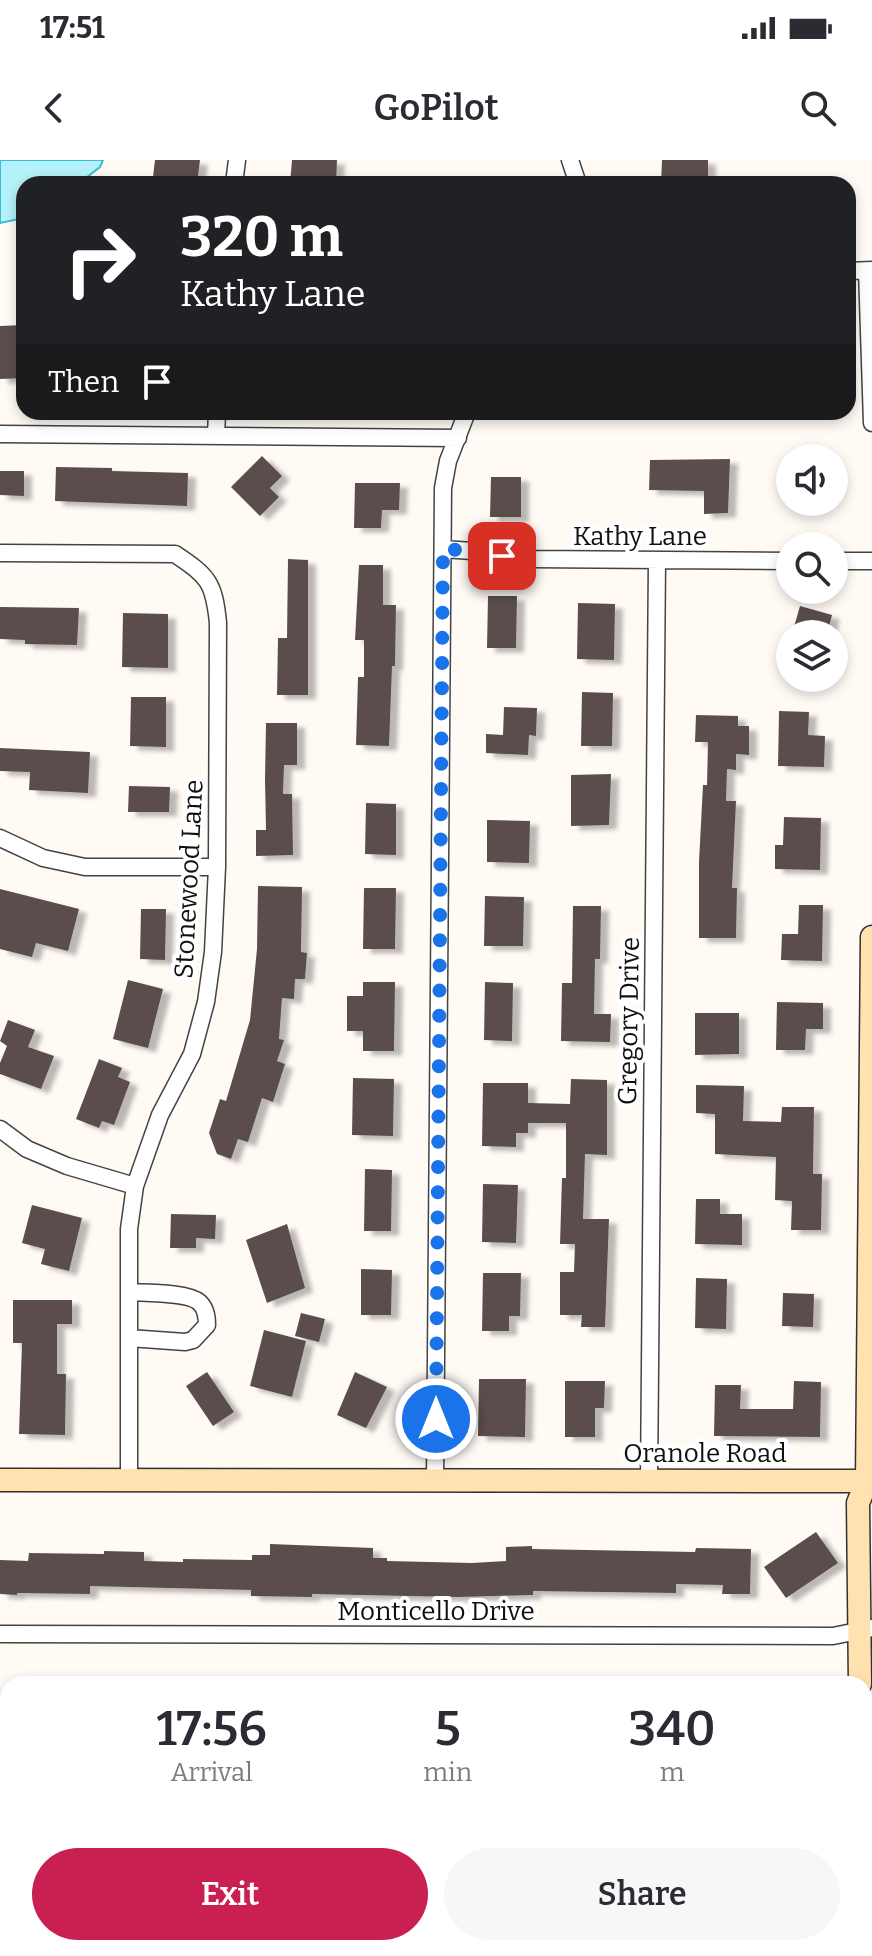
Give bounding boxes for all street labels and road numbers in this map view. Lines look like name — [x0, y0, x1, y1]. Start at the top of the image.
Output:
street label: Kathy Lane — [573, 521, 707, 552]
street label: Stonewood Lane — [168, 779, 210, 979]
street label: Gregory Drive — [612, 937, 646, 1105]
street label: Oranole Road — [623, 1438, 787, 1469]
street label: Monticello Drive — [337, 1596, 535, 1627]

